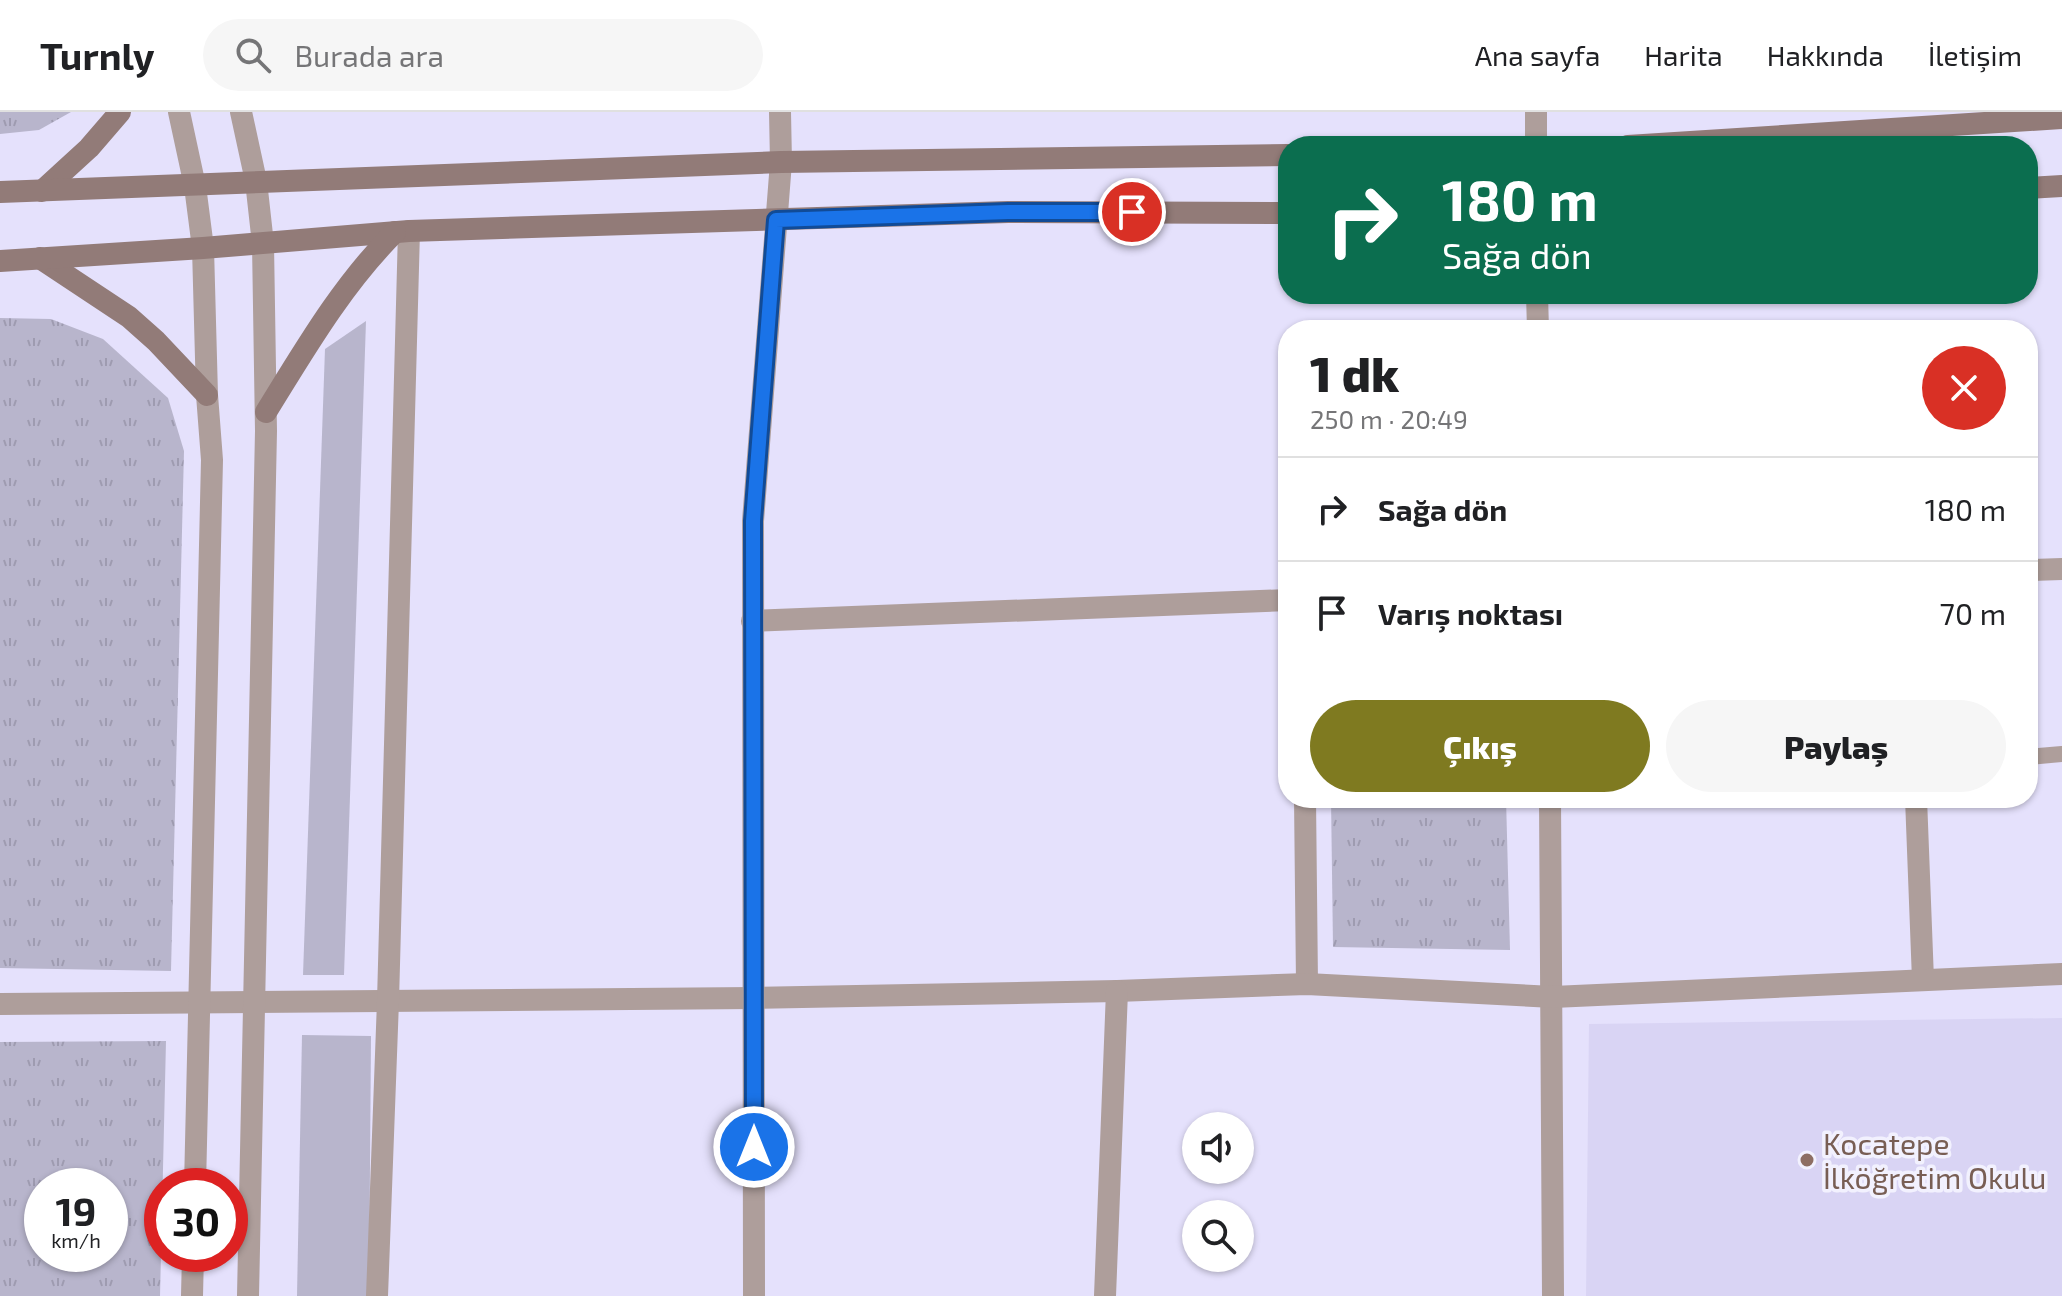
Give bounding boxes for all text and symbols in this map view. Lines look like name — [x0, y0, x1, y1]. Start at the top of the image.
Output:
search box — [203, 19, 763, 91]
text: Turnly — [40, 32, 155, 78]
icon: search — [231, 33, 275, 77]
text: Burada ara — [295, 37, 444, 73]
text: Ana sayfa — [1475, 38, 1600, 72]
text: Harita — [1644, 38, 1723, 72]
text: Hakkında — [1767, 38, 1884, 72]
text: İletişim — [1928, 38, 2022, 72]
text: 180 m — [1442, 165, 1598, 232]
icon: right — [1310, 168, 1414, 272]
pin — [1098, 178, 1166, 246]
icon: arrive — [1110, 190, 1154, 234]
text: Sağa dön — [1442, 233, 1592, 276]
text: 1 dk — [1310, 344, 1399, 402]
button: close — [1922, 346, 2006, 430]
text: 250 m · 20:49 — [1310, 403, 1468, 434]
icon: right — [1310, 487, 1354, 531]
text: Sağa dön — [1378, 491, 1507, 527]
text: 180 m — [1925, 491, 2006, 527]
icon: arrive — [1310, 591, 1354, 635]
text: Varış noktası — [1378, 595, 1563, 631]
text: 70 m — [1940, 595, 2006, 631]
button: Çıkış — [1310, 700, 1650, 792]
button: Paylaş — [1666, 700, 2006, 792]
position arrow — [712, 1105, 796, 1189]
map controls — [1182, 1112, 1254, 1272]
button: sound — [1182, 1112, 1254, 1184]
place label: Kocatepe İlköğretim Okulu — [1823, 1125, 2046, 1195]
marker: Kocatepe İlköğretim Okulu — [1798, 1151, 1816, 1169]
speed limit sign: 30 — [144, 1168, 248, 1272]
text: 19 — [56, 1186, 96, 1234]
button: search — [1182, 1200, 1254, 1272]
text: km/h — [51, 1228, 101, 1252]

